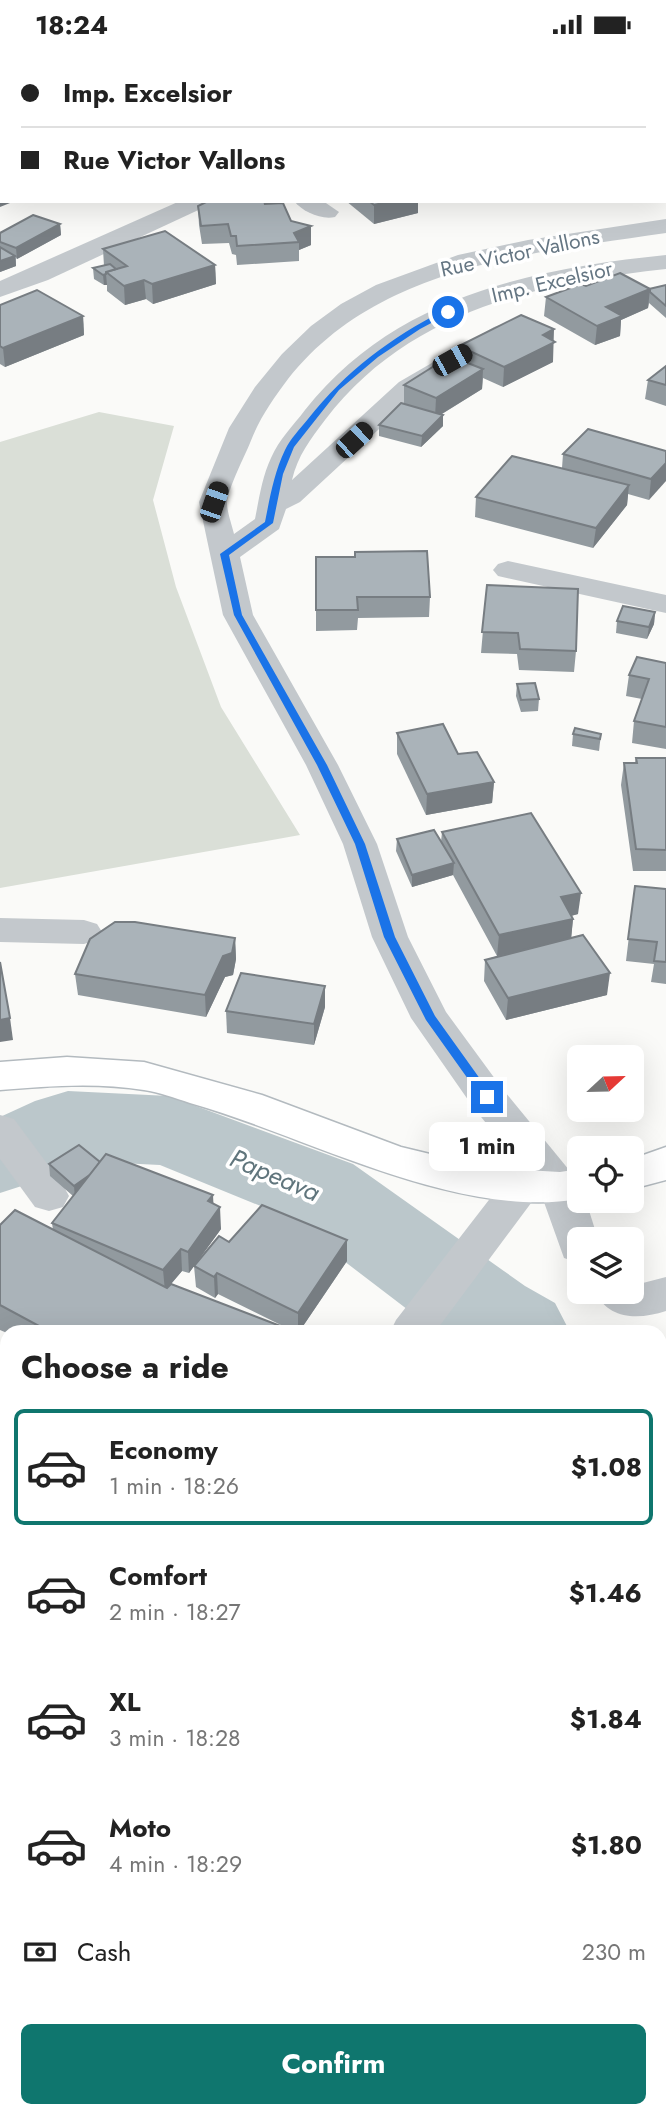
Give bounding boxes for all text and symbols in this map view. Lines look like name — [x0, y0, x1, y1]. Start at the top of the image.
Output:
text: 18:24 — [35, 6, 108, 44]
text: Imp. Excelsior — [63, 74, 233, 112]
text: Rue Victor Vallons — [63, 141, 285, 179]
street label: Rue Victor Vallons — [438, 222, 602, 284]
street label: Imp. Excelsior — [489, 253, 616, 310]
route start — [432, 296, 464, 328]
car — [429, 341, 476, 379]
car — [332, 418, 377, 462]
car — [198, 479, 231, 525]
north arrow — [567, 1045, 644, 1122]
map controls — [567, 1045, 644, 1304]
route end — [471, 1081, 503, 1113]
callout: 1 min — [429, 1121, 545, 1171]
text: 1 min — [458, 1129, 516, 1163]
button: locate — [567, 1136, 644, 1213]
water label: Papeava — [224, 1139, 327, 1211]
button: layers — [567, 1227, 644, 1304]
text: Choose a ride — [21, 1344, 229, 1390]
text: Economy — [109, 1431, 218, 1469]
icon: car — [25, 1436, 88, 1499]
text: $1.08 — [571, 1448, 642, 1486]
text: 1 min · 18:26 — [109, 1469, 239, 1503]
text: Comfort — [109, 1557, 207, 1595]
icon: car — [25, 1562, 88, 1625]
text: $1.46 — [569, 1574, 642, 1612]
text: 2 min · 18:27 — [109, 1595, 241, 1629]
text: XL — [109, 1683, 141, 1721]
icon: car — [25, 1688, 88, 1751]
text: $1.84 — [570, 1700, 642, 1738]
text: 3 min · 18:28 — [109, 1721, 241, 1755]
text: Moto — [109, 1809, 171, 1847]
icon: car — [25, 1814, 88, 1877]
text: $1.80 — [571, 1826, 642, 1864]
text: 4 min · 18:29 — [109, 1847, 242, 1881]
icon: cash — [21, 1933, 59, 1971]
text: Cash — [77, 1933, 131, 1971]
text: 230 m — [582, 1935, 646, 1969]
button: Confirm — [21, 2024, 646, 2104]

